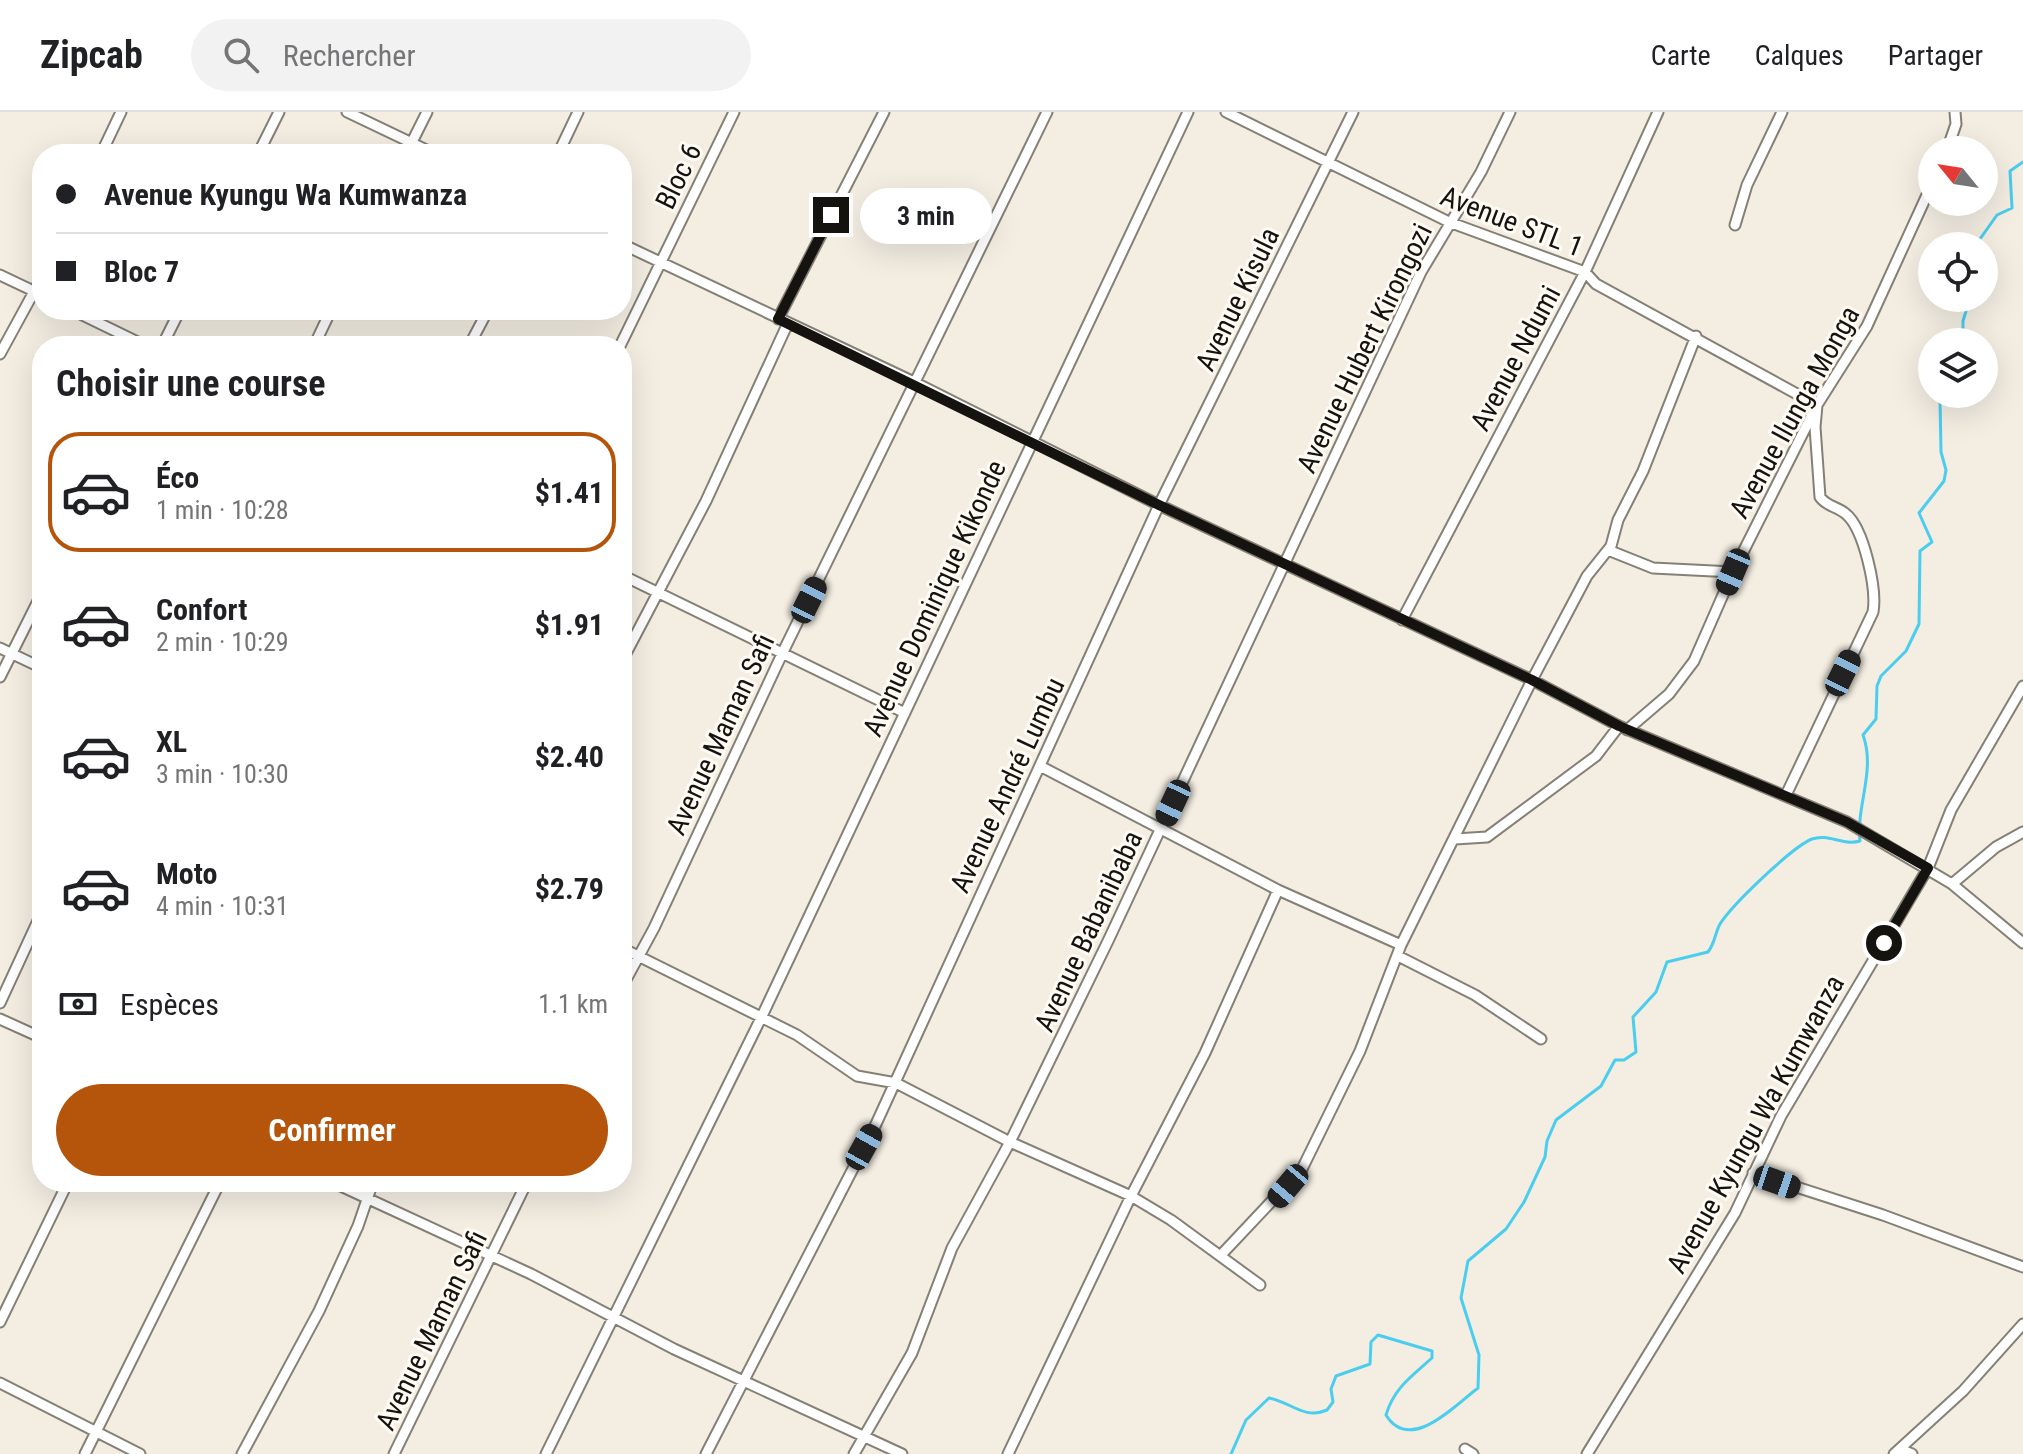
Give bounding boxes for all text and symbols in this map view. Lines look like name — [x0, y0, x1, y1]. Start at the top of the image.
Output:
search box — [191, 19, 751, 91]
text: Zipcab — [40, 33, 143, 77]
icon: search — [219, 33, 263, 77]
text: Rechercher — [283, 38, 416, 73]
text: Carte — [1651, 39, 1711, 72]
text: Calques — [1755, 39, 1844, 72]
text: Partager — [1888, 39, 1983, 72]
north arrow — [1918, 136, 1998, 216]
map controls — [1918, 136, 1998, 408]
street label: Bloc 6 — [649, 138, 708, 214]
text: Avenue Kyungu Wa Kumwanza — [104, 177, 467, 212]
street label: Avenue STL 1 — [1436, 179, 1588, 264]
callout: 3 min — [859, 187, 991, 243]
route end — [813, 197, 849, 233]
text: 3 min — [897, 201, 955, 231]
street label: Avenue Hubert Kirongozi — [1290, 218, 1439, 478]
street label: Avenue Kisula — [1189, 222, 1286, 376]
button: locate — [1918, 232, 1998, 312]
text: Bloc 7 — [104, 254, 179, 289]
street label: Avenue Ndumi — [1463, 280, 1567, 436]
street label: Avenue Ilunga Monga — [1723, 301, 1866, 524]
button: layers — [1918, 328, 1998, 408]
text: Choisir une course — [56, 363, 325, 405]
street label: Avenue Dominique Kikonde — [856, 455, 1013, 741]
icon: car — [60, 456, 132, 528]
text: Éco — [156, 460, 199, 495]
text: $1.41 — [535, 475, 604, 510]
text: 1 min · 10:28 — [156, 495, 289, 525]
car — [1713, 545, 1753, 599]
car — [788, 573, 830, 627]
icon: car — [60, 588, 132, 660]
text: Confort — [156, 592, 247, 627]
text: $1.91 — [535, 607, 604, 642]
text: 2 min · 10:29 — [156, 627, 289, 657]
street label: Avenue Maman Safi — [659, 629, 781, 840]
car — [1822, 646, 1864, 700]
street label: Avenue André Lumbu — [943, 673, 1072, 898]
icon: car — [60, 720, 132, 792]
text: XL — [156, 724, 187, 759]
text: $2.40 — [535, 739, 604, 774]
text: 3 min · 10:30 — [156, 759, 289, 789]
car — [1152, 776, 1194, 830]
street label: Avenue Babanibaba — [1028, 826, 1149, 1037]
icon: car — [60, 852, 132, 924]
text: Moto — [156, 856, 217, 891]
text: $2.79 — [535, 871, 604, 906]
text: 4 min · 10:31 — [156, 891, 289, 921]
route start — [1866, 925, 1902, 961]
street label: Avenue Kyungu Wa Kumwanza — [1660, 970, 1851, 1279]
icon: cash — [56, 982, 100, 1026]
text: Espèces — [120, 987, 219, 1022]
text: 1.1 km — [538, 989, 608, 1019]
button: Confirmer — [56, 1084, 608, 1176]
car — [842, 1120, 886, 1174]
car — [1263, 1160, 1313, 1212]
car — [1750, 1163, 1804, 1201]
street label: Avenue Maman Safi — [369, 1225, 494, 1435]

